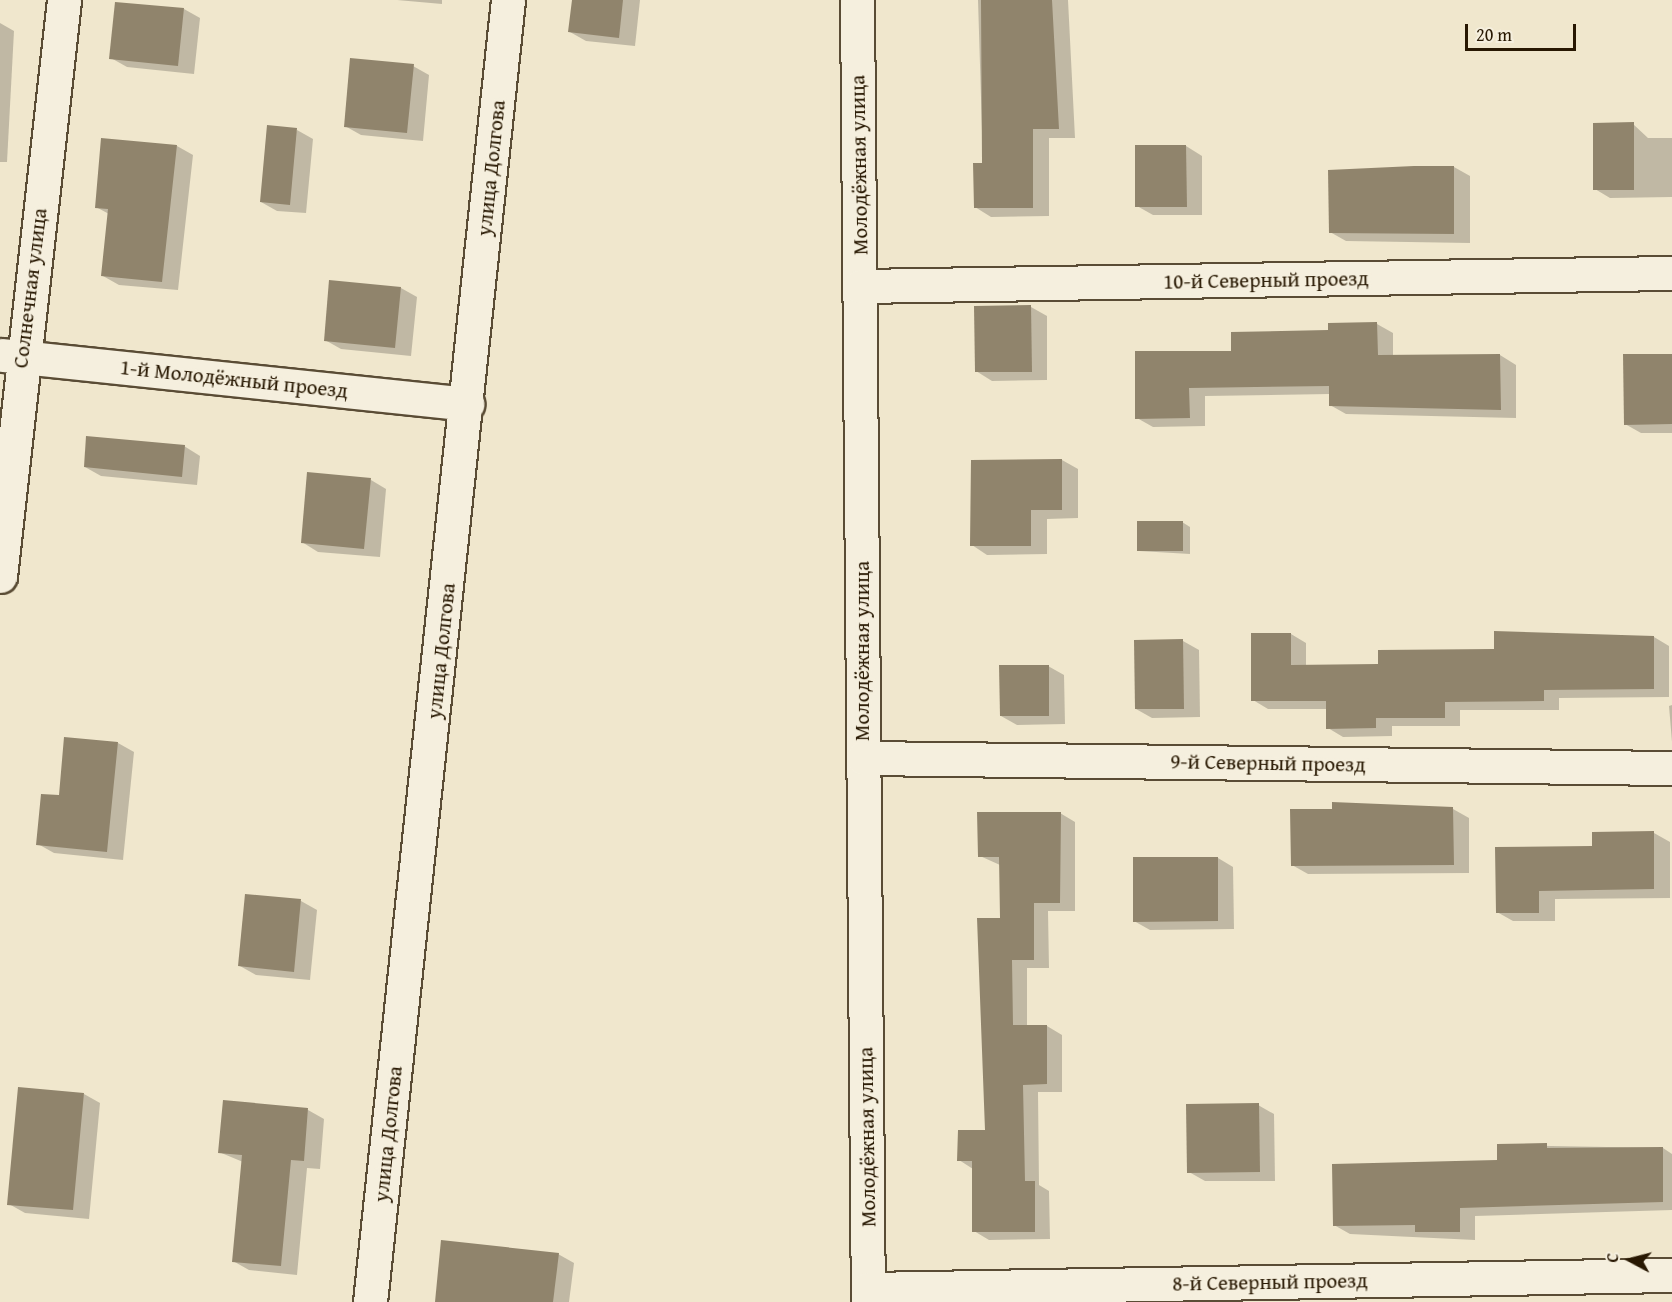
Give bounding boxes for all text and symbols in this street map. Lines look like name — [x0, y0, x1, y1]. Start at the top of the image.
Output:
scale bar — [1468, 12, 1579, 50]
text: 20 m — [1476, 21, 1512, 48]
street label: Молодёжная улица — [845, 75, 873, 255]
street label: улица Долгова — [471, 99, 511, 237]
street label: Солнечная улица — [8, 207, 52, 369]
street label: 10-й Северный проезд — [1163, 266, 1369, 294]
street label: 1-й Молодёжный проезд — [119, 355, 349, 403]
street label: Молодёжная улица — [849, 561, 875, 741]
street label: улица Долгова — [421, 582, 461, 720]
street label: 9-й Северный проезд — [1170, 749, 1366, 777]
street label: Молодёжная улица — [853, 1047, 881, 1227]
street label: улица Долгова — [368, 1065, 408, 1203]
north arrow — [1600, 1230, 1660, 1290]
text: С — [1600, 1252, 1625, 1264]
street label: 8-й Северный проезд — [1172, 1268, 1368, 1296]

